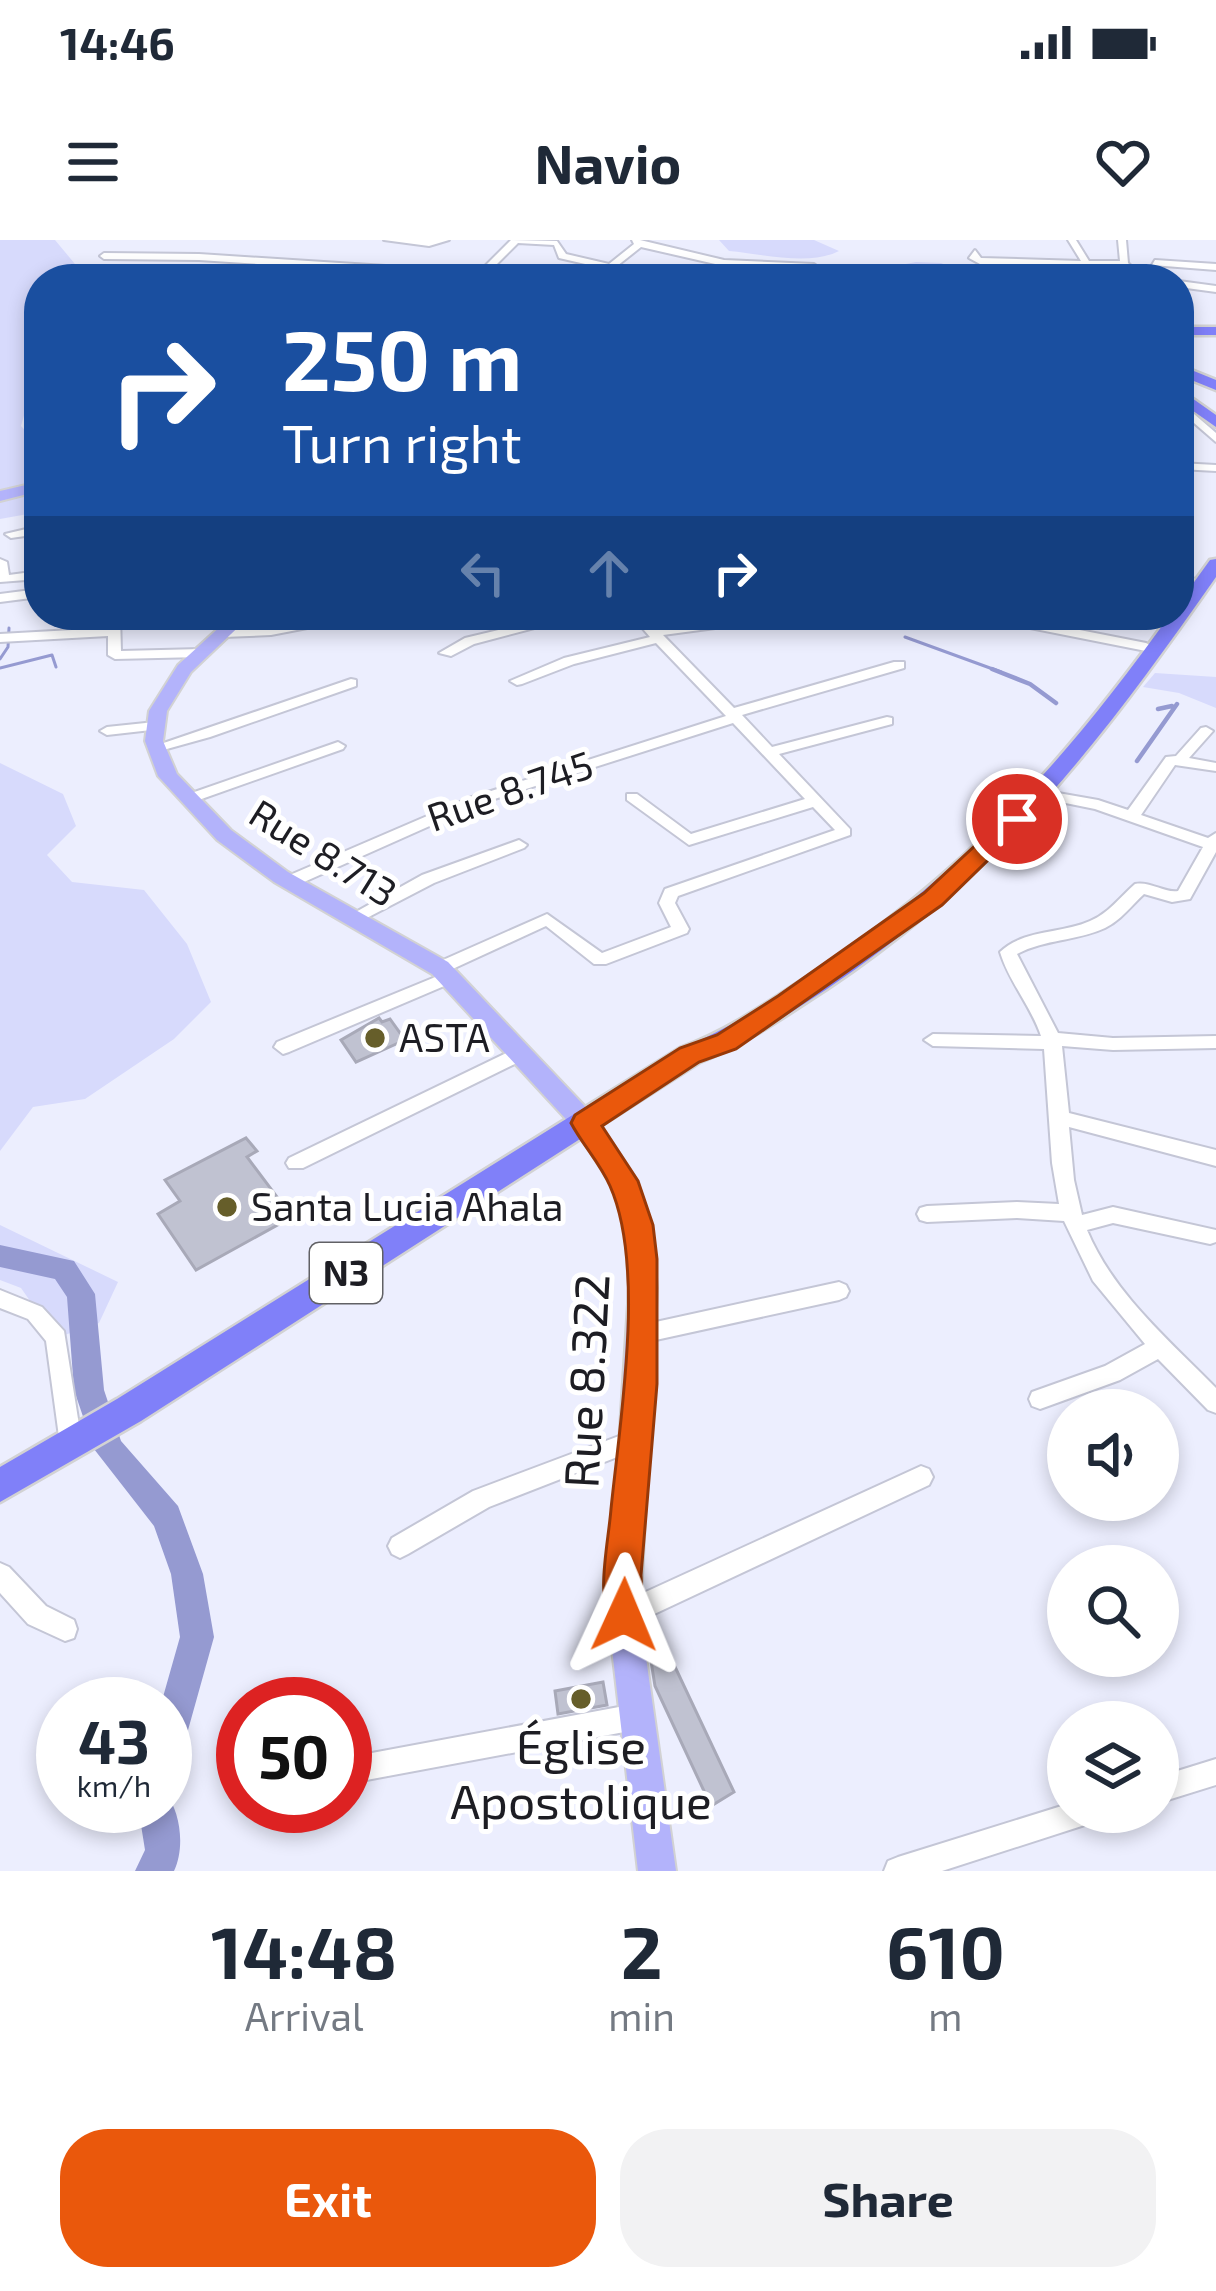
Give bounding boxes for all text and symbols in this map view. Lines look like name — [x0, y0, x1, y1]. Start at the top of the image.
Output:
text: 14:46 — [60, 15, 175, 69]
icon: menu — [60, 129, 126, 195]
icon: heart — [1090, 129, 1156, 195]
text: Navio — [535, 130, 681, 195]
text: 250 m — [282, 307, 522, 408]
icon: right — [84, 312, 240, 468]
text: Turn right — [282, 409, 522, 474]
icon: left — [450, 540, 516, 606]
icon: ahead — [576, 540, 642, 606]
icon: right — [702, 540, 768, 606]
street label: Rue 8.745 — [421, 739, 598, 840]
pin — [966, 768, 1068, 870]
icon: arrive — [984, 786, 1050, 852]
street label: Rue 8.713 — [242, 788, 406, 915]
place label: ASTA — [399, 1013, 490, 1060]
marker: ASTA — [362, 1025, 388, 1051]
place label: Santa Lucia Ahala — [251, 1182, 563, 1229]
marker: Santa Lucia Ahala — [214, 1194, 240, 1220]
road number: N3 — [310, 1243, 382, 1303]
street label: Rue 8.322 — [550, 1272, 620, 1489]
map controls — [1047, 1389, 1179, 1833]
button: sound — [1047, 1389, 1179, 1521]
button: search — [1047, 1545, 1179, 1677]
position arrow — [561, 1552, 687, 1678]
speed limit sign: 50 — [216, 1677, 372, 1833]
marker: Église Apostolique — [568, 1686, 594, 1712]
button: layers — [1047, 1701, 1179, 1833]
text: 43 — [78, 1704, 150, 1776]
place label: Église Apostolique — [450, 1716, 712, 1829]
text: km/h — [77, 1767, 151, 1803]
text: 14:48 — [211, 1907, 397, 1993]
text: 2 — [621, 1907, 663, 1993]
text: 610 — [886, 1907, 1005, 1993]
text: Arrival — [245, 1992, 364, 2039]
text: min — [608, 1992, 675, 2039]
text: m — [928, 1992, 962, 2039]
button: Exit — [60, 2129, 596, 2267]
button: Share — [620, 2129, 1156, 2267]

